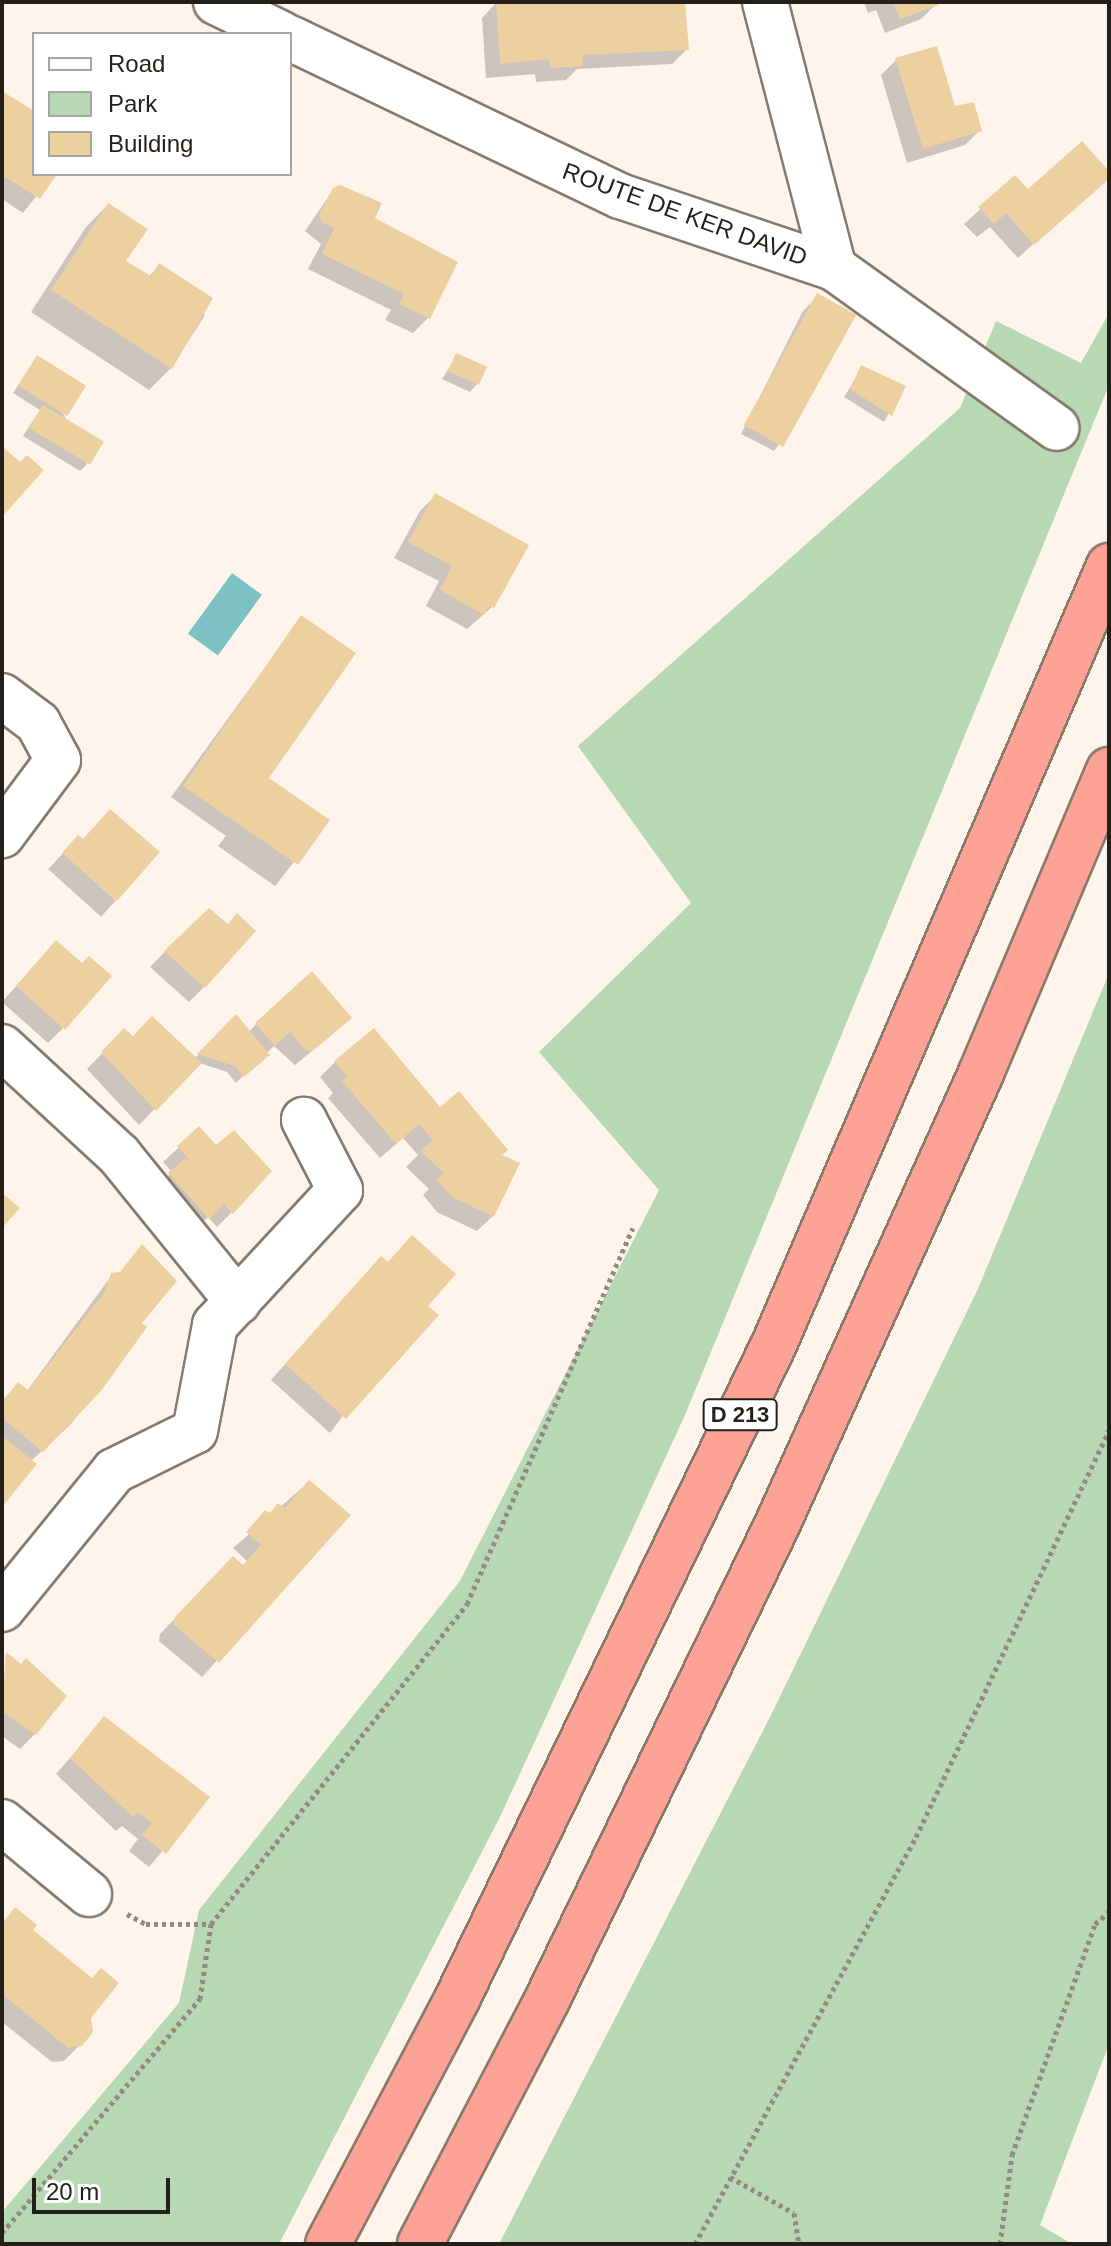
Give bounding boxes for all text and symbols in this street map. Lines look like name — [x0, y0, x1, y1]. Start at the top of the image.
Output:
legend — [32, 32, 292, 176]
text: Road — [108, 50, 165, 77]
text: Park — [108, 90, 157, 117]
text: Building — [108, 130, 193, 157]
street label: ROUTE DE KER DAVID — [559, 156, 811, 272]
road number: D 213 — [702, 1397, 778, 1433]
scale bar — [36, 2162, 174, 2212]
text: 20 m — [46, 2178, 99, 2205]

